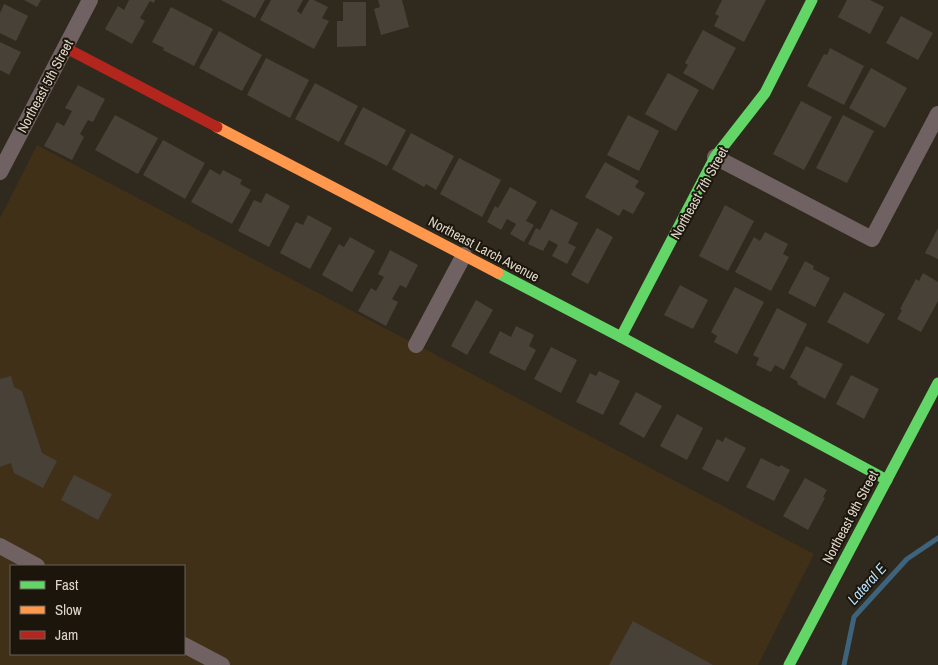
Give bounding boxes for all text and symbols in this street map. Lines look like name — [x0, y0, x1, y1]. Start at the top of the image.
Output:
street label: Northeast 5th Street — [13, 36, 77, 136]
street label: Northeast 7th Street — [666, 144, 732, 242]
street label: Northeast Larch Avenue — [425, 212, 543, 286]
street label: Northeast 9th Street — [818, 467, 882, 567]
water label: Lateral E — [842, 558, 891, 609]
legend — [10, 565, 185, 655]
text: Fast — [55, 574, 79, 595]
text: Slow — [55, 599, 82, 620]
text: Jam — [55, 624, 78, 645]

